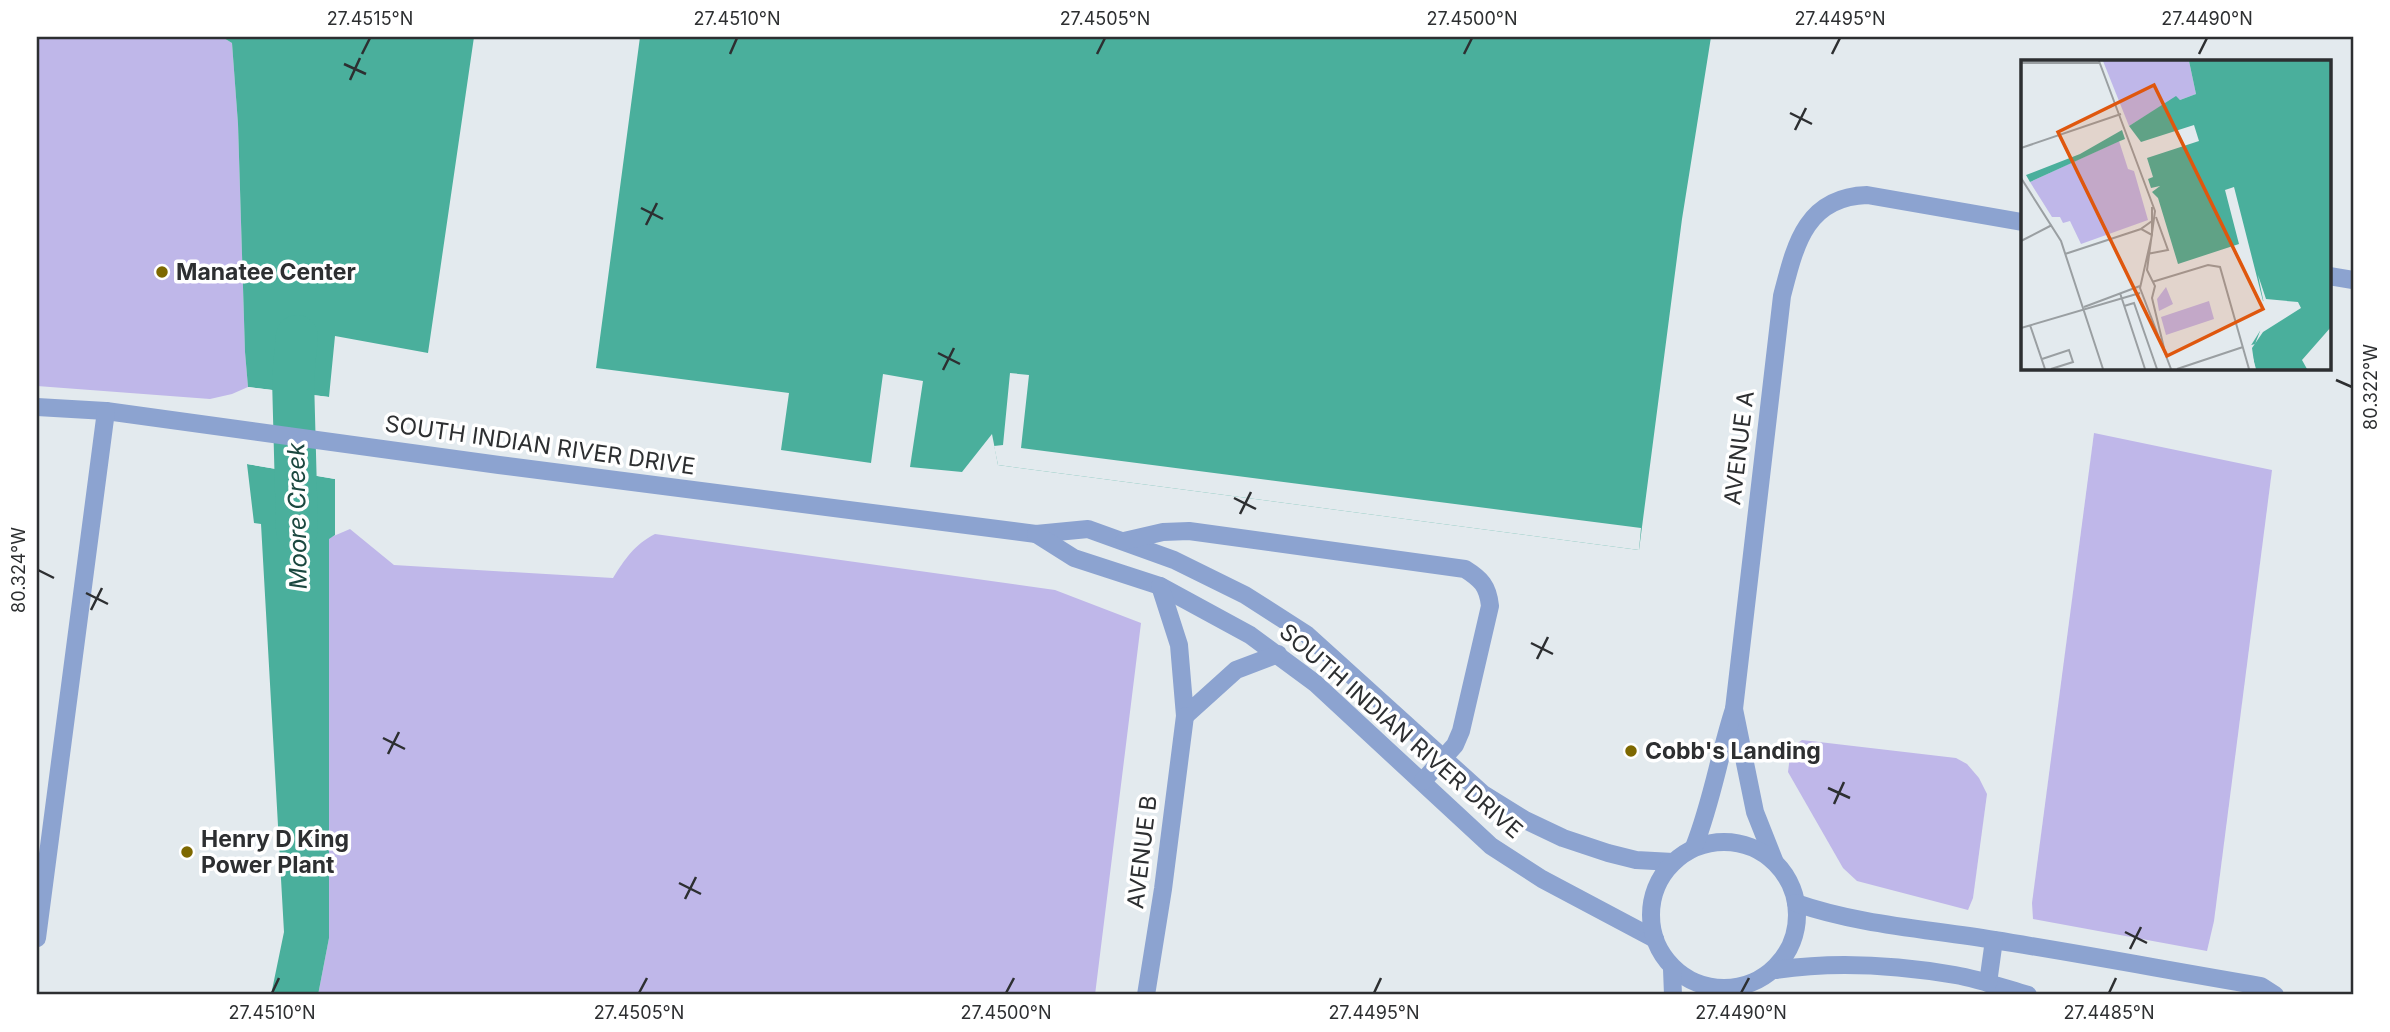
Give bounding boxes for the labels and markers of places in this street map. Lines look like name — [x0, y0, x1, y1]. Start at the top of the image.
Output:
place label: Manatee Center — [176, 258, 356, 286]
marker: Manatee Center — [154, 264, 170, 280]
place label: Cobb's Landing — [1645, 737, 1821, 765]
marker: Cobb's Landing — [1623, 743, 1639, 759]
place label: Henry D King Power Plant — [201, 825, 349, 879]
marker: Henry D King Power Plant — [179, 844, 195, 860]

